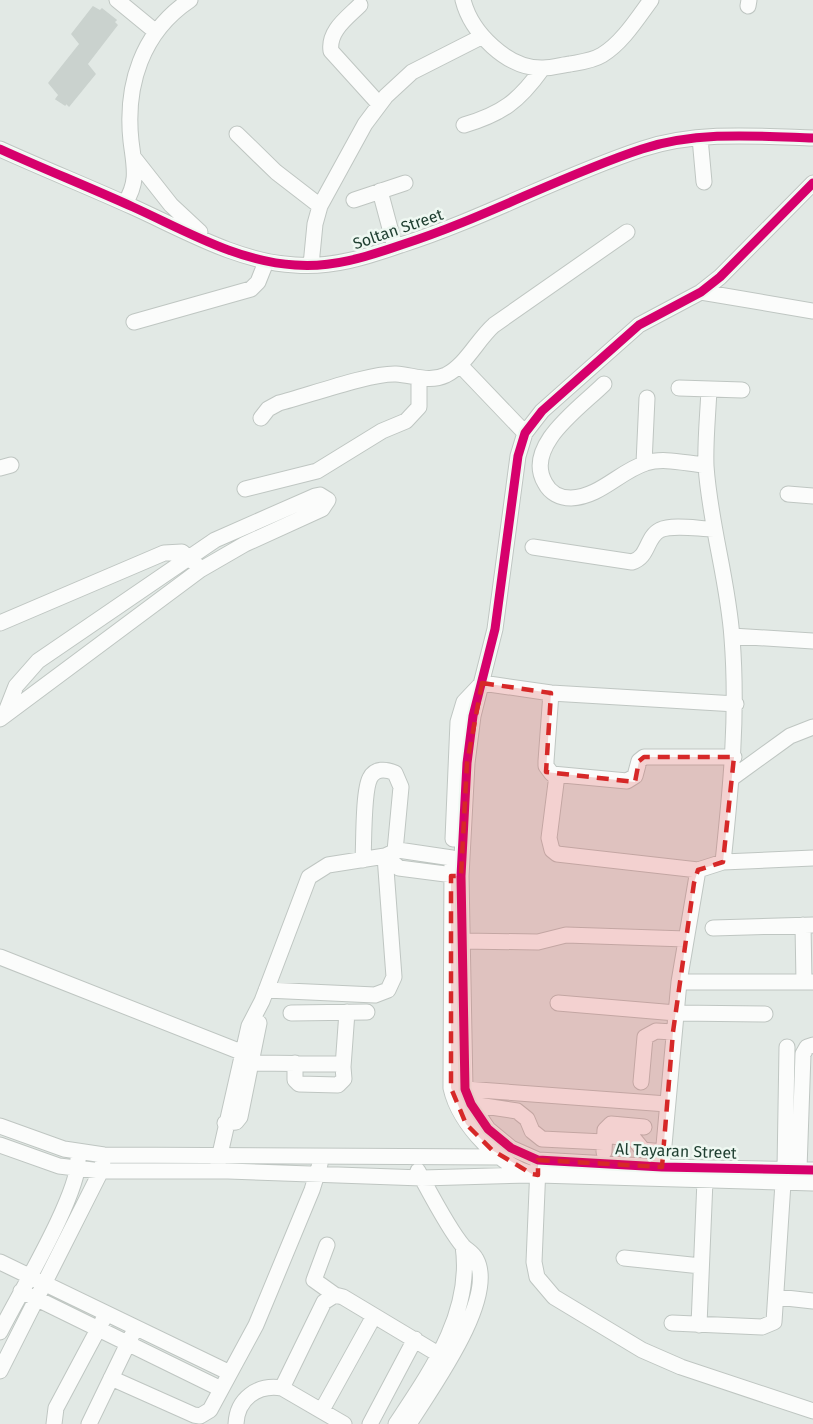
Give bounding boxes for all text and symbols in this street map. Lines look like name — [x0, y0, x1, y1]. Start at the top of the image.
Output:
street label: Soltan Street — [350, 205, 446, 253]
street label: Al Tayaran Street — [615, 1139, 737, 1163]

